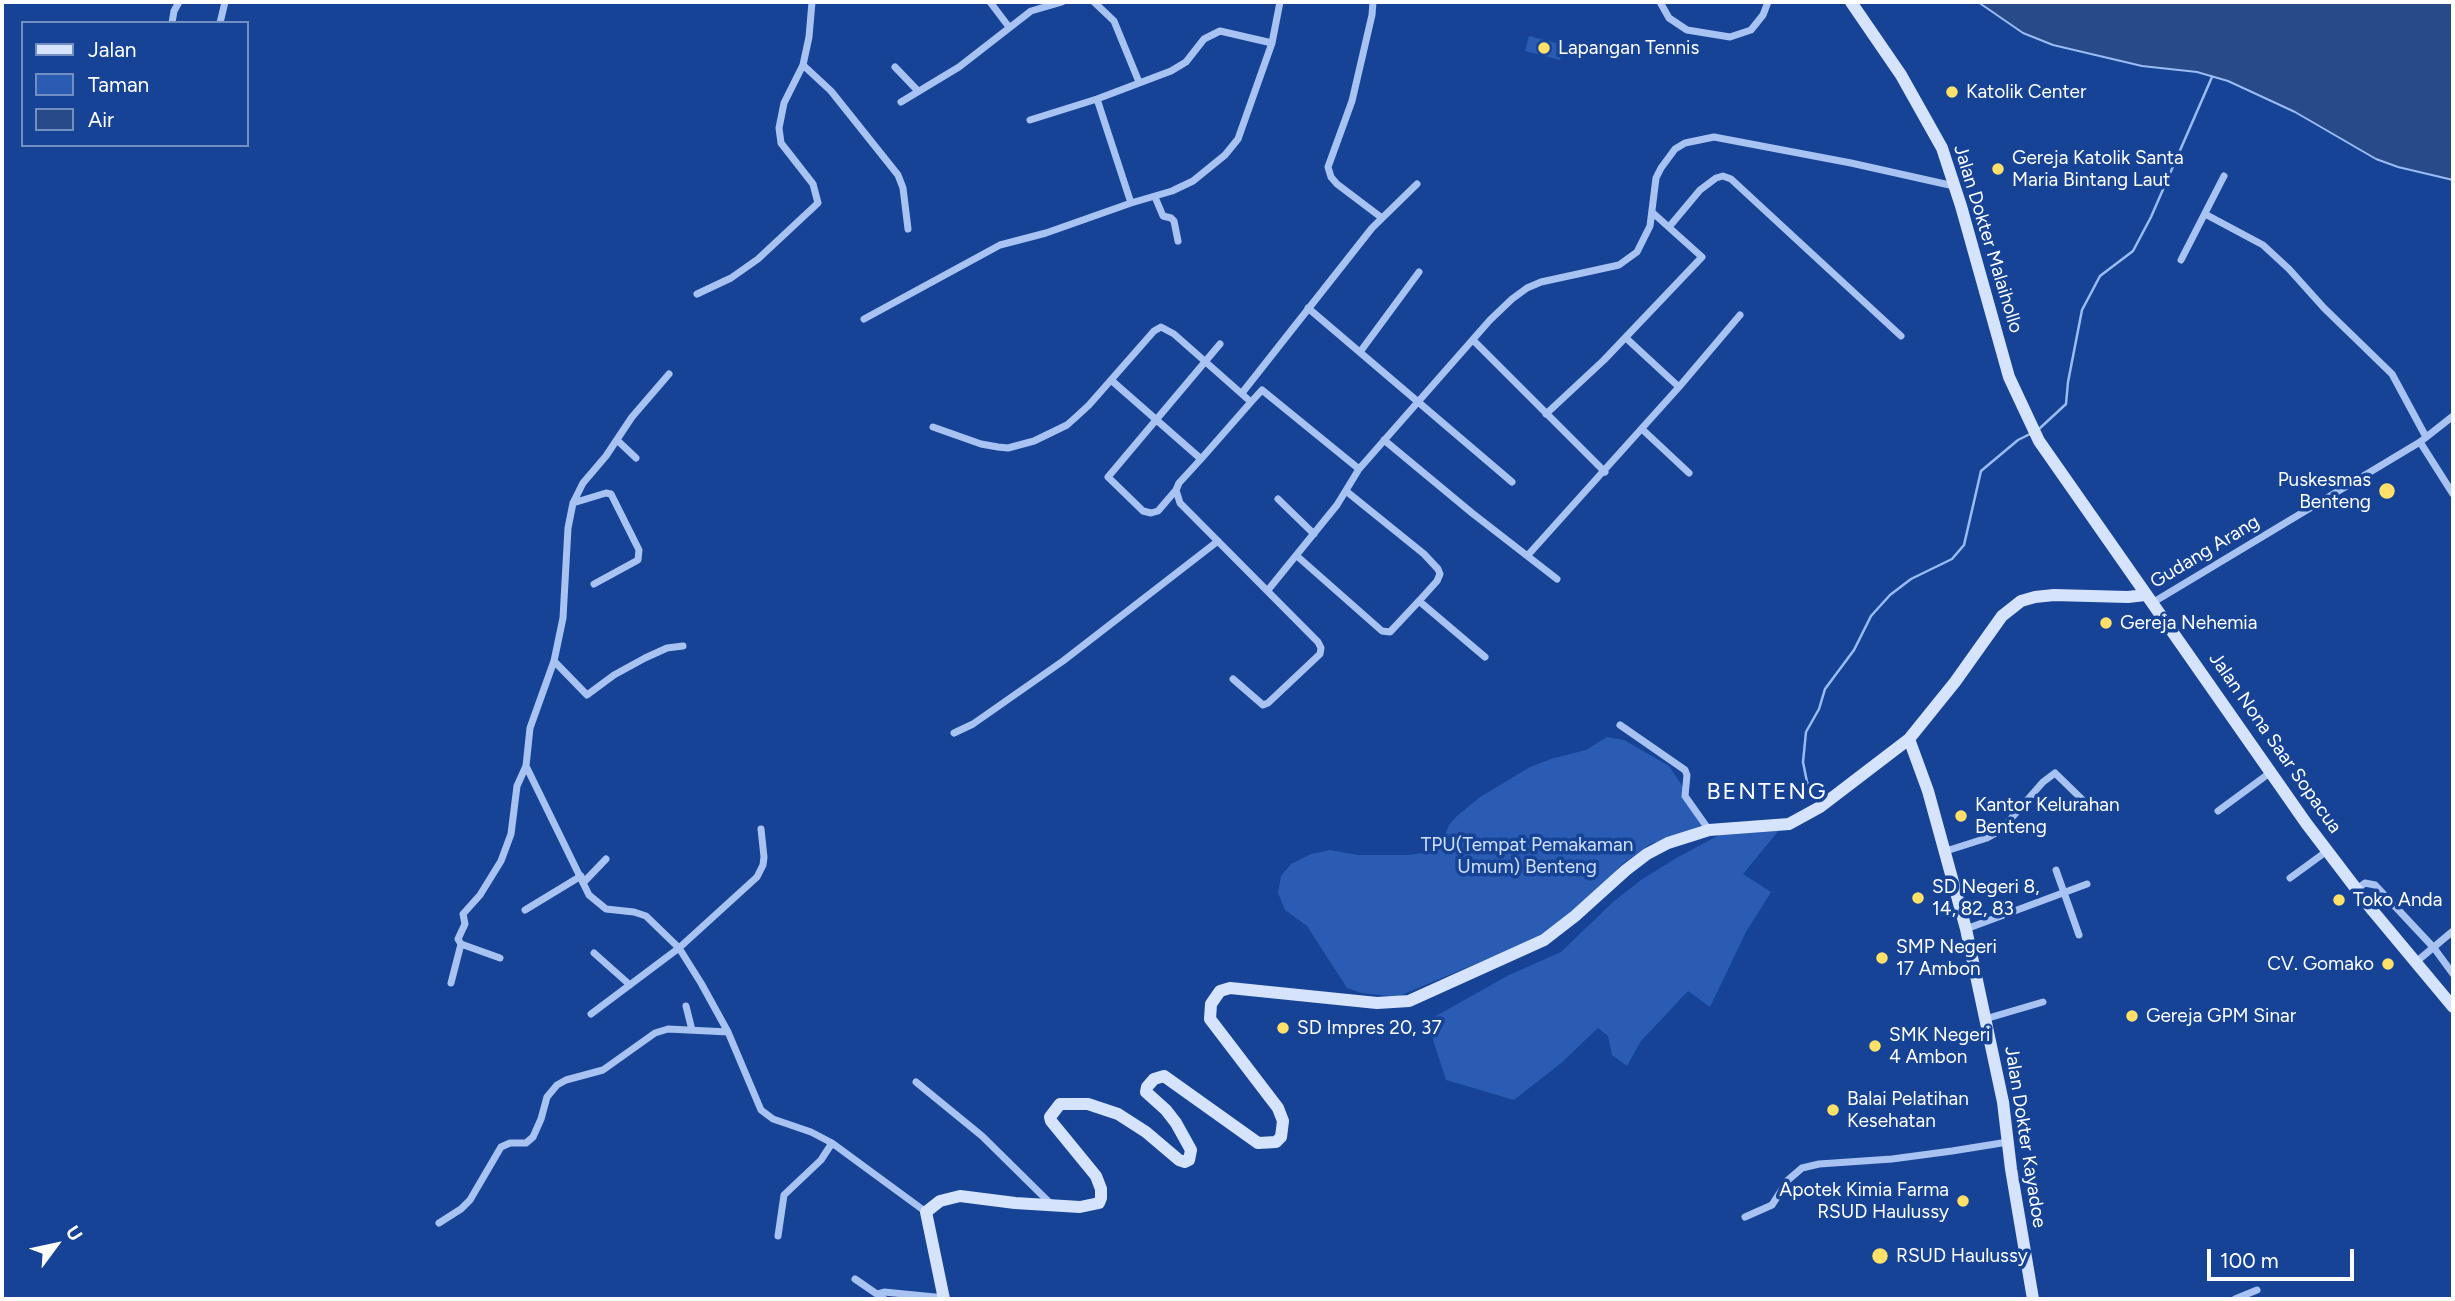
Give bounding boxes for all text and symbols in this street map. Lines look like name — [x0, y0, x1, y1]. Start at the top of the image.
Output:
legend — [21, 21, 248, 147]
text: Jalan — [88, 37, 137, 62]
place label: Lapangan Tennis — [1558, 37, 1699, 59]
marker: Lapangan Tennis — [1536, 40, 1552, 56]
text: Taman — [88, 72, 149, 97]
place label: Katolik Center — [1966, 81, 2086, 103]
marker: Katolik Center — [1944, 84, 1960, 100]
text: Air — [88, 107, 114, 132]
street label: Jalan Dokter Malaihollo — [1949, 142, 2027, 336]
place label: Gereja Katolik Santa Maria Bintang Laut — [2012, 147, 2184, 191]
marker: Gereja Katolik Santa Maria Bintang Laut — [1990, 161, 2006, 177]
place label: Puskesmas Benteng — [2278, 469, 2371, 513]
marker: Puskesmas Benteng — [2377, 481, 2397, 501]
street label: Gudang Arang — [2146, 511, 2264, 593]
place label: Gereja Nehemia — [2120, 612, 2257, 634]
marker: Gereja Nehemia — [2098, 615, 2114, 631]
street label: Jalan Nona Saar Sopacua — [2204, 648, 2346, 838]
district label: BENTENG — [1707, 778, 1827, 806]
place label: Kantor Kelurahan Benteng — [1975, 794, 2120, 838]
marker: Kantor Kelurahan Benteng — [1953, 808, 1969, 824]
park label: TPU(Tempat Pemakaman Umum) Benteng — [1421, 834, 1633, 878]
place label: SD Negeri 8, 14, 82, 83 — [1932, 876, 2040, 920]
place label: Toko Anda — [2353, 889, 2442, 911]
marker: SD Negeri 8, 14, 82, 83 — [1910, 890, 1926, 906]
marker: Toko Anda — [2331, 892, 2347, 908]
place label: SMP Negeri 17 Ambon — [1896, 936, 1997, 980]
marker: SMP Negeri 17 Ambon — [1874, 950, 1890, 966]
place label: CV. Gomako — [2267, 953, 2374, 975]
marker: CV. Gomako — [2380, 956, 2396, 972]
place label: Gereja GPM Sinar — [2146, 1005, 2296, 1027]
marker: Gereja GPM Sinar — [2124, 1008, 2140, 1024]
place label: SD Impres 20, 37 — [1297, 1017, 1442, 1039]
marker: SD Impres 20, 37 — [1275, 1020, 1291, 1036]
place label: SMK Negeri 4 Ambon — [1889, 1024, 1990, 1068]
marker: SMK Negeri 4 Ambon — [1867, 1038, 1883, 1054]
street label: Jalan Dokter Kayadoe — [1999, 1045, 2051, 1229]
place label: Balai Pelatihan Kesehatan — [1847, 1088, 1969, 1132]
marker: Balai Pelatihan Kesehatan — [1825, 1102, 1841, 1118]
place label: Apotek Kimia Farma RSUD Haulussy — [1779, 1179, 1949, 1223]
marker: Apotek Kimia Farma RSUD Haulussy — [1955, 1193, 1971, 1209]
north arrow — [21, 1210, 91, 1280]
text: U — [61, 1221, 87, 1245]
scale bar — [2210, 1234, 2357, 1278]
place label: RSUD Haulussy — [1896, 1245, 2028, 1267]
marker: RSUD Haulussy — [1870, 1246, 1890, 1266]
text: 100 m — [2220, 1248, 2279, 1273]

